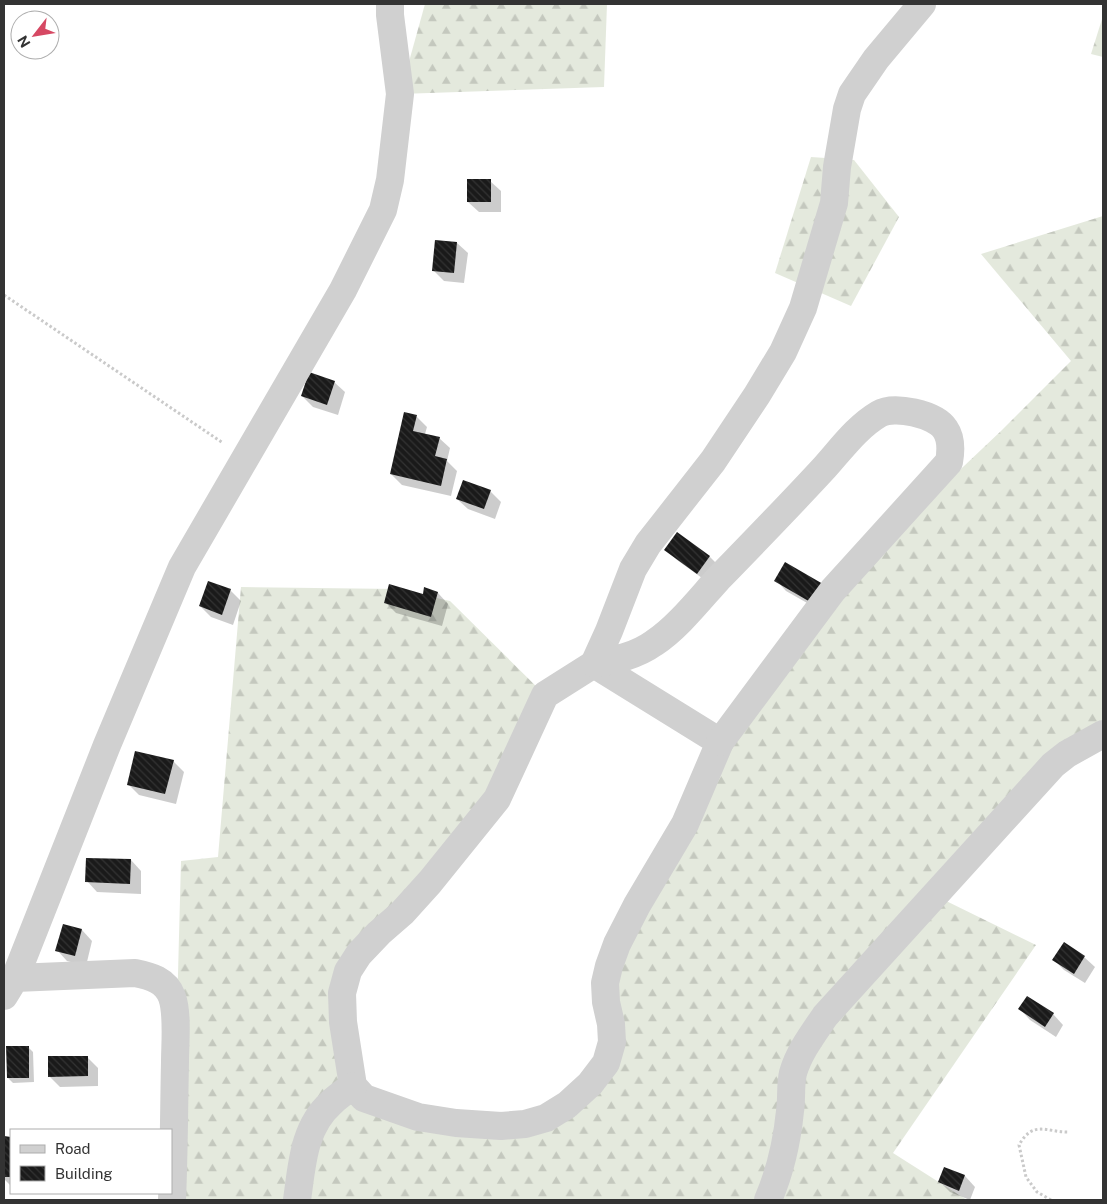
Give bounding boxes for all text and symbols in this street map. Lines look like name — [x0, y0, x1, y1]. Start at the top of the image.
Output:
north arrow — [10, 10, 60, 60]
text: N — [14, 33, 34, 51]
legend — [10, 1129, 172, 1194]
text: Road — [55, 1140, 91, 1157]
text: Building — [55, 1165, 113, 1182]

